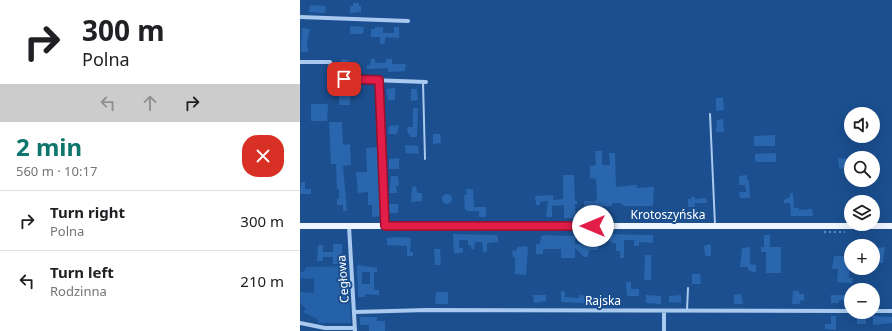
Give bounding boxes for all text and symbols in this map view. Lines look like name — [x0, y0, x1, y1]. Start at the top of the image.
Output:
text: 300 m — [82, 11, 165, 49]
icon: right — [16, 16, 68, 68]
text: Polna — [82, 47, 130, 71]
pin — [327, 62, 361, 96]
icon: arrive — [333, 68, 355, 90]
icon: left — [97, 92, 119, 114]
icon: ahead — [139, 92, 161, 114]
icon: right — [181, 92, 203, 114]
map controls — [844, 107, 880, 319]
button: sound — [844, 107, 880, 143]
text: 2 min — [16, 130, 82, 163]
button: close — [242, 135, 284, 177]
button: search — [844, 151, 880, 187]
text: 560 m · 10:17 — [16, 162, 97, 180]
button: layers — [844, 195, 880, 231]
text: Turn right — [50, 202, 125, 222]
position arrow — [572, 205, 614, 247]
street label: Krotoszyńska — [631, 206, 705, 223]
icon: right — [16, 210, 38, 232]
text: 300 m — [240, 211, 284, 231]
text: Polna — [50, 222, 84, 240]
button: + — [844, 239, 880, 275]
street label: Cegłowa — [332, 254, 353, 304]
text: Turn left — [50, 262, 114, 282]
icon: left — [16, 270, 38, 292]
text: 210 m — [240, 271, 284, 291]
text: Rodzinna — [50, 282, 107, 300]
button: − — [844, 283, 880, 319]
street label: Rajska — [585, 292, 621, 309]

